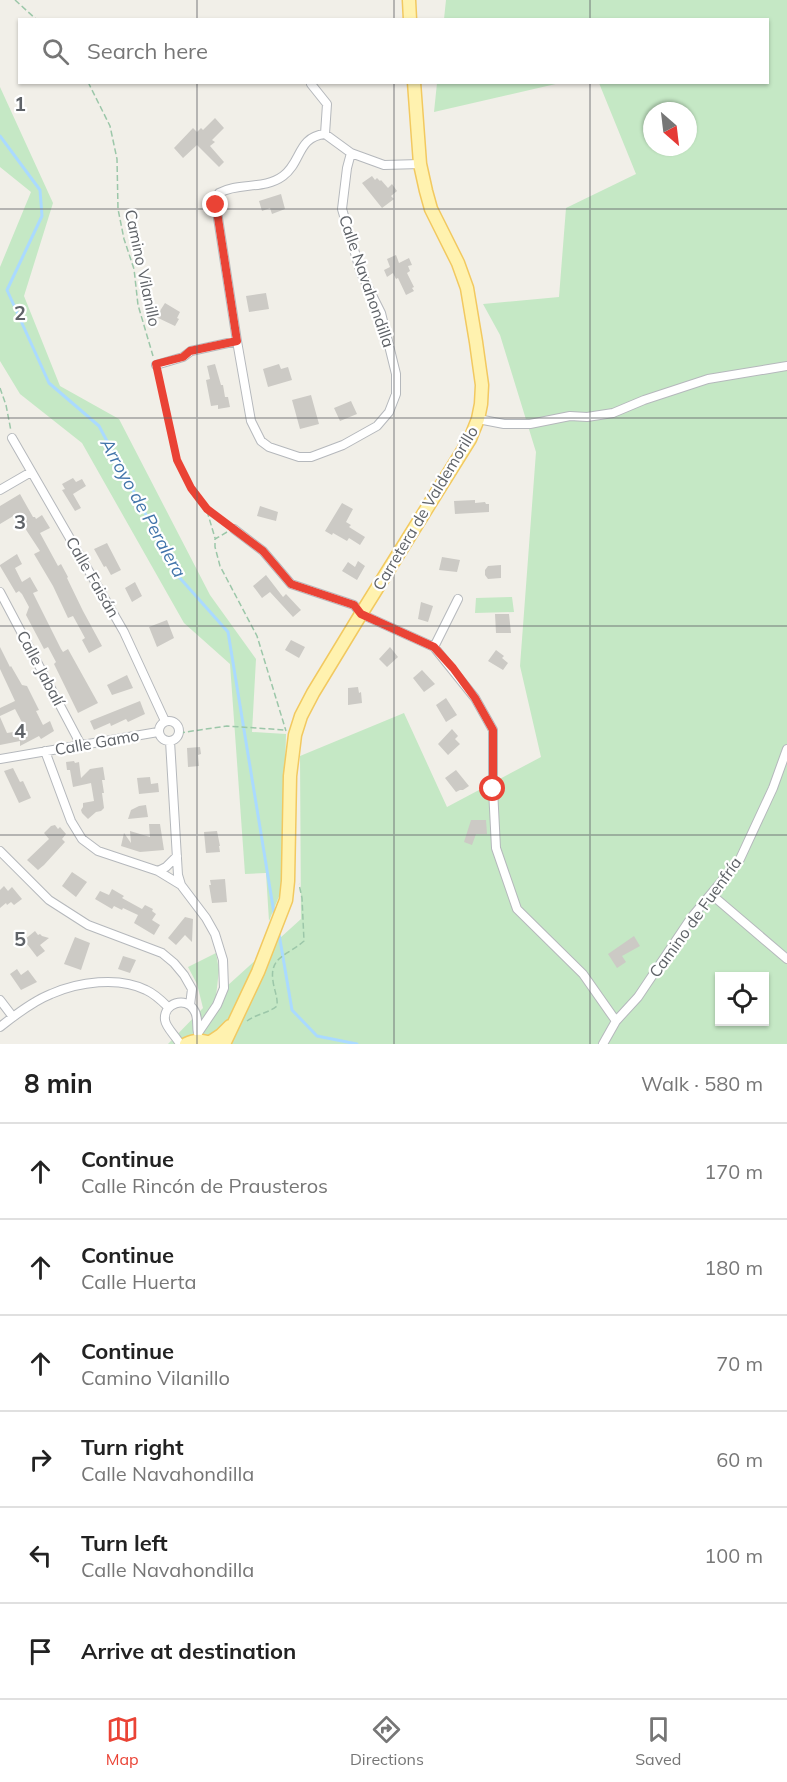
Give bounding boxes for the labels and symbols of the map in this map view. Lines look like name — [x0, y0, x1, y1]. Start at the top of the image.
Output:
text: 1 — [14, 91, 26, 116]
north arrow — [643, 102, 697, 156]
route end — [202, 191, 228, 217]
street label: Camino Vilanillo — [121, 208, 165, 328]
street label: Calle Navahondilla — [335, 212, 399, 350]
text: 2 — [14, 300, 26, 325]
street label: Carretera de Valdemorillo — [368, 422, 482, 594]
water label: Arroyo de Peralera — [95, 433, 191, 582]
text: 3 — [14, 509, 26, 534]
street label: Calle Faisán — [62, 533, 124, 621]
street label: Calle Jabalí — [13, 627, 70, 710]
text: 4 — [14, 718, 26, 743]
street label: Calle Gamo — [53, 725, 141, 759]
route start — [479, 775, 505, 801]
street label: Camino de Fuenfría — [645, 853, 745, 981]
text: 5 — [14, 926, 26, 951]

